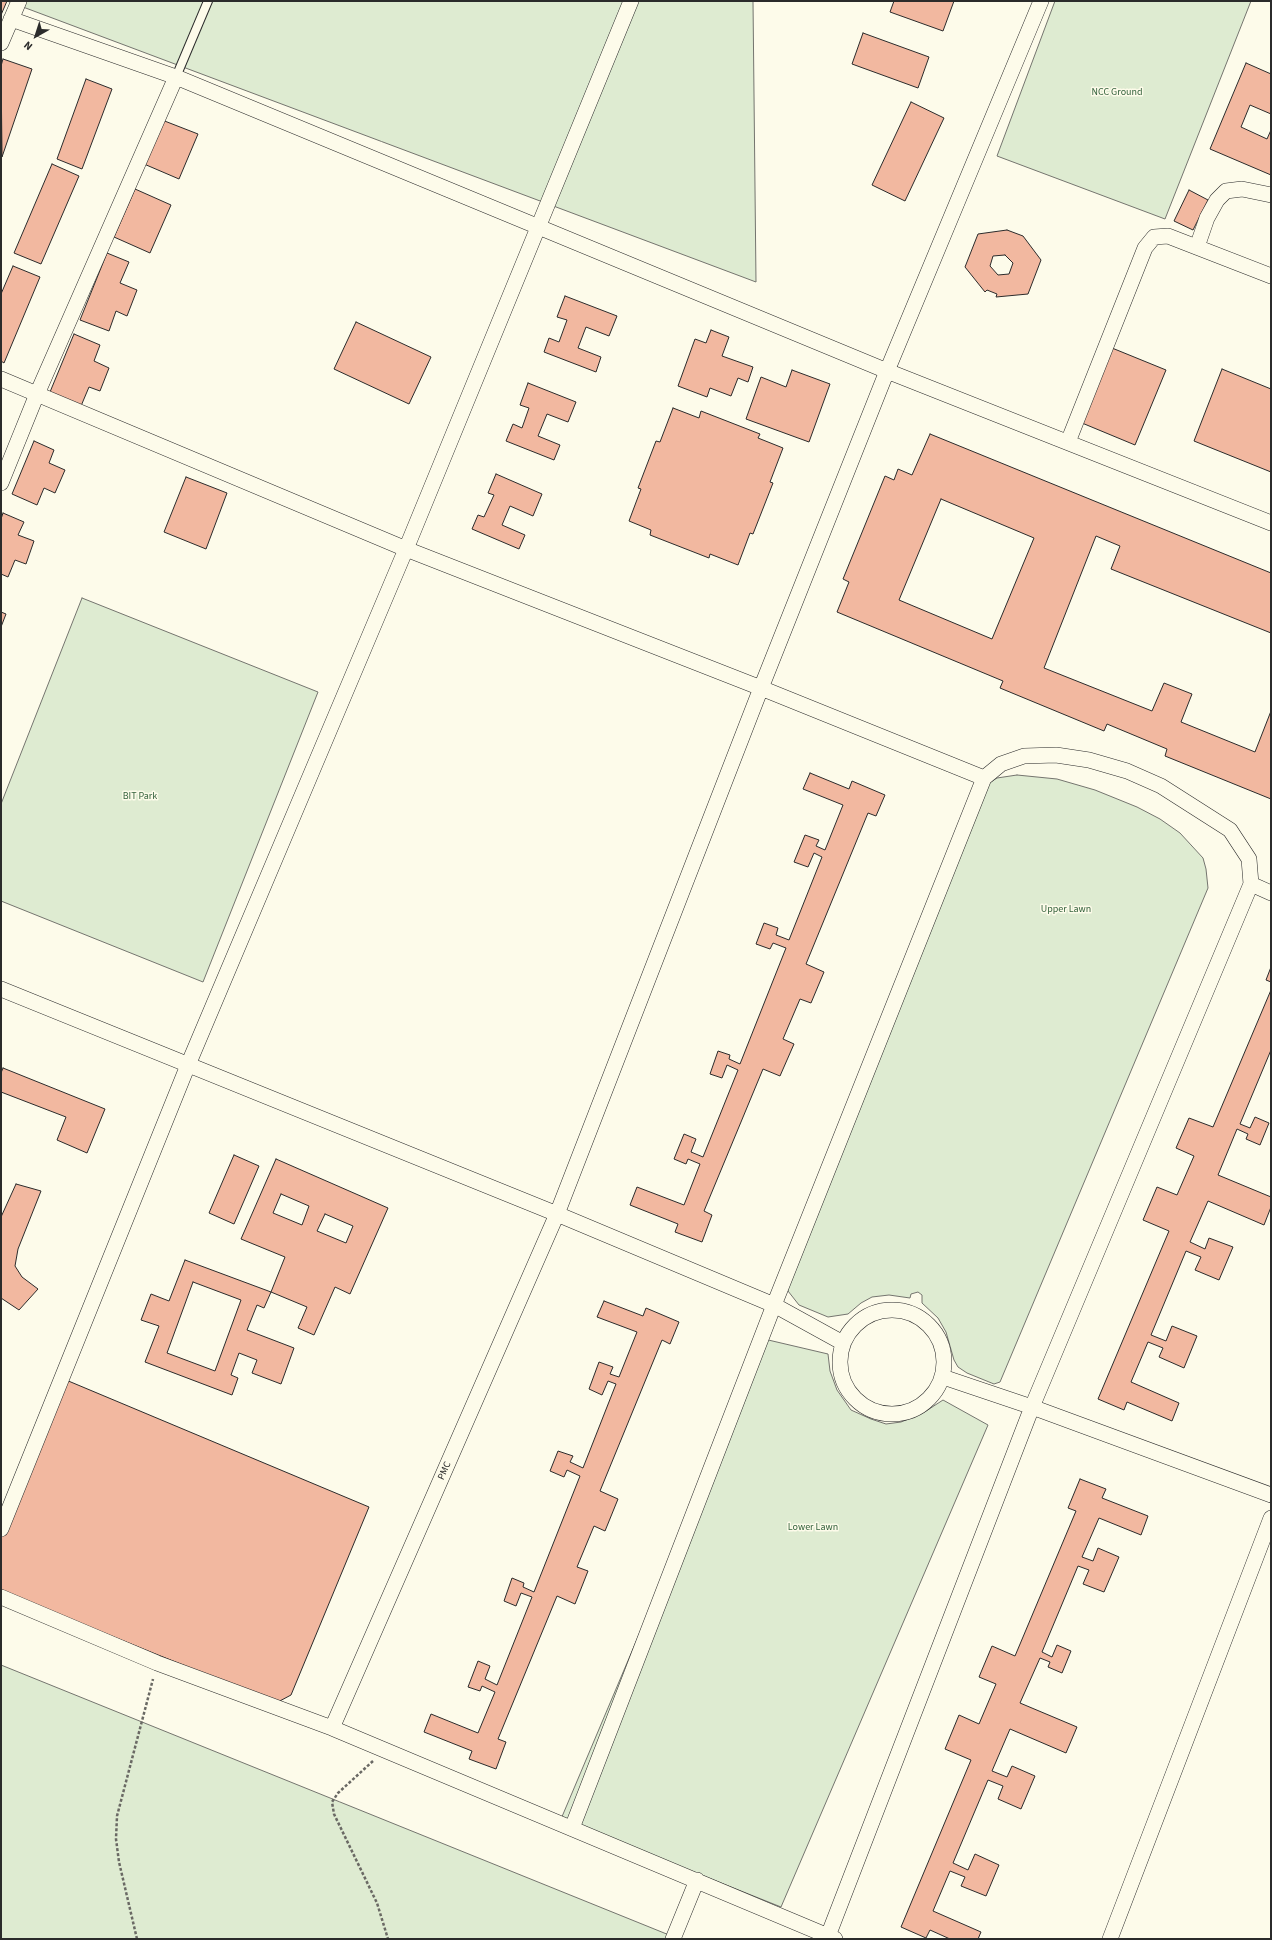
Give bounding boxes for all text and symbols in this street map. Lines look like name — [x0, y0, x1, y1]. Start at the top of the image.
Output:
north arrow — [16, 16, 56, 56]
text: N — [21, 38, 36, 54]
park label: NCC Ground — [1091, 87, 1143, 99]
park label: BIT Park — [123, 791, 157, 803]
park label: Upper Lawn — [1041, 904, 1091, 916]
street label: PMC — [436, 1460, 454, 1482]
park label: Lower Lawn — [788, 1522, 838, 1534]

